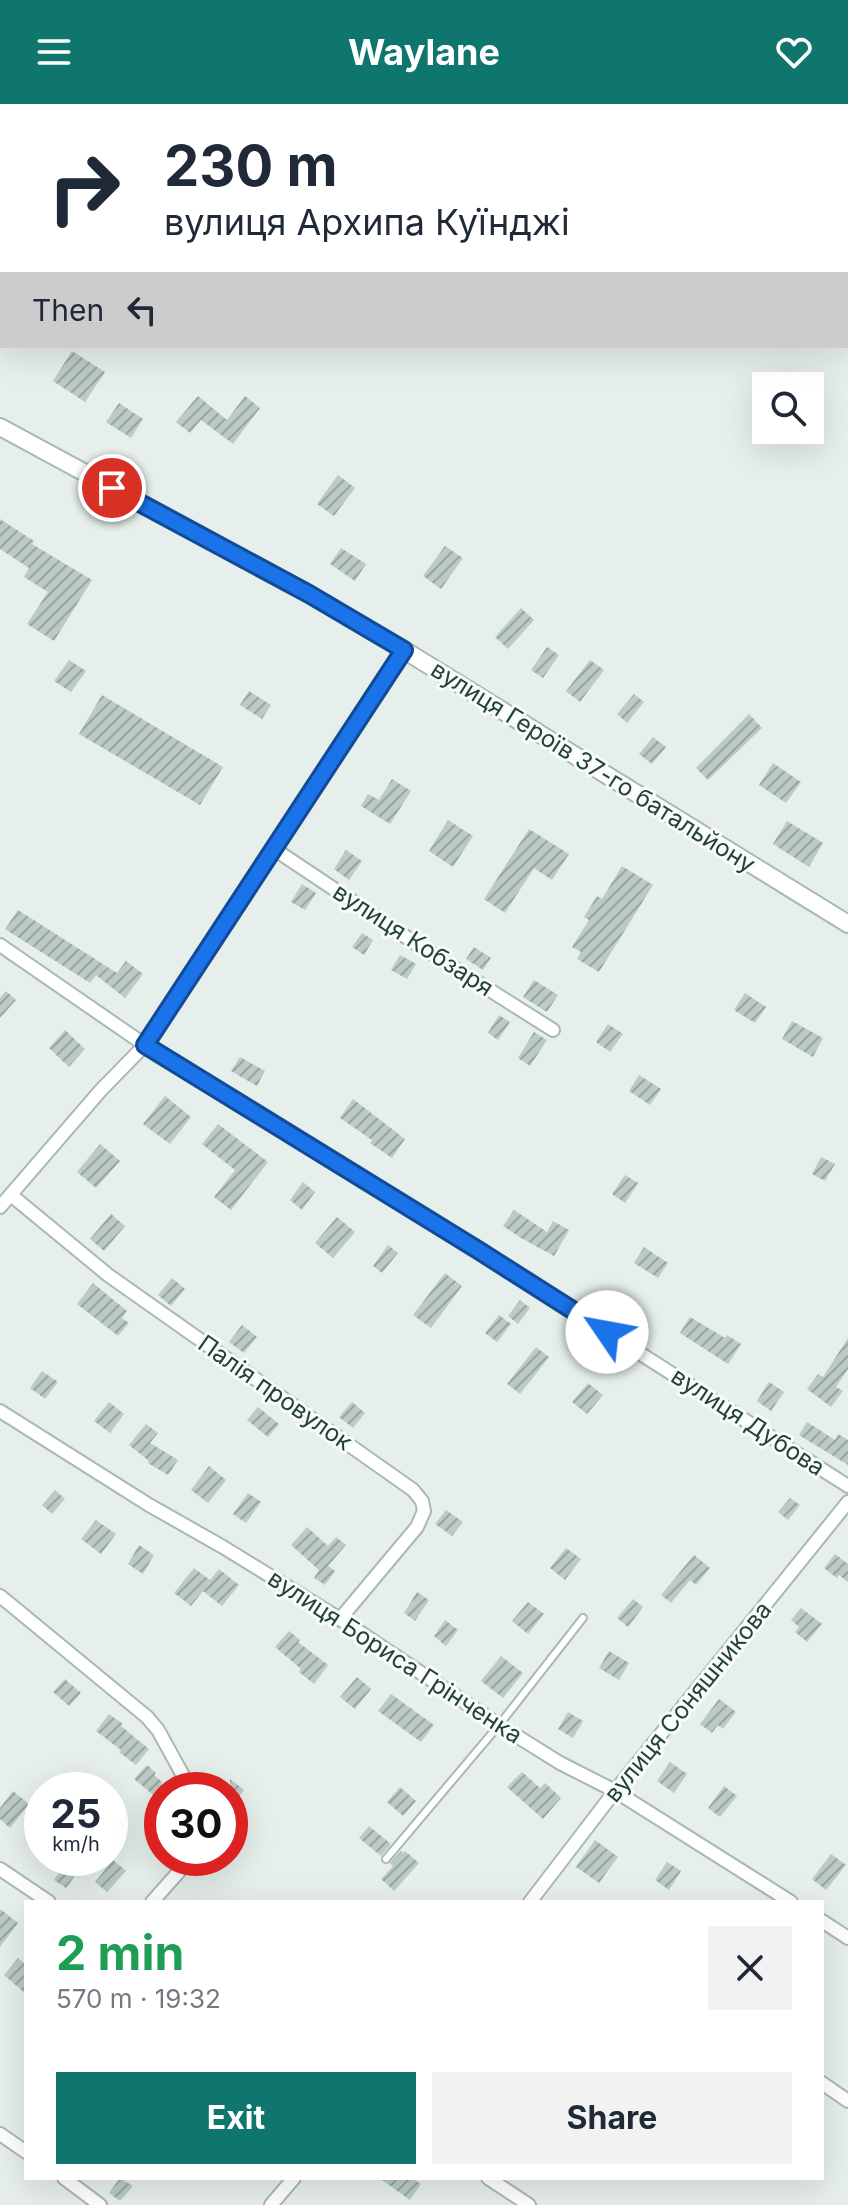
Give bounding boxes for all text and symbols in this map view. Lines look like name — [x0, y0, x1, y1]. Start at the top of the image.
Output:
icon: menu — [32, 30, 76, 74]
text: Waylane — [348, 30, 500, 74]
icon: heart — [772, 30, 816, 74]
text: 230 m — [164, 132, 338, 200]
icon: right — [32, 136, 136, 240]
text: вулиця Архипа Куїнджі — [164, 200, 570, 244]
icon: left — [120, 288, 164, 332]
text: Then — [32, 292, 104, 328]
map controls — [752, 372, 824, 444]
button: search — [752, 372, 824, 444]
pin — [78, 454, 146, 522]
icon: arrive — [90, 466, 134, 510]
street label: вулиця Героїв 37-го батальйону — [426, 654, 761, 879]
street label: вулиця Кобзаря — [328, 877, 499, 1002]
position arrow — [565, 1290, 649, 1374]
street label: Палія провулок — [193, 1329, 358, 1456]
street label: вулиця Дубова — [666, 1361, 830, 1482]
street label: вулиця Бориса Грінченка — [263, 1564, 528, 1750]
street label: вулиця Соняшникова — [598, 1596, 777, 1808]
speed limit sign: 30 — [144, 1772, 248, 1876]
text: 25 — [51, 1789, 101, 1838]
text: km/h — [52, 1832, 100, 1856]
text: 2 min — [56, 1923, 184, 1982]
button: close — [708, 1926, 792, 2010]
text: 570 m · 19:32 — [56, 1983, 221, 2014]
button: Exit — [56, 2072, 416, 2164]
button: Share — [432, 2072, 792, 2164]

